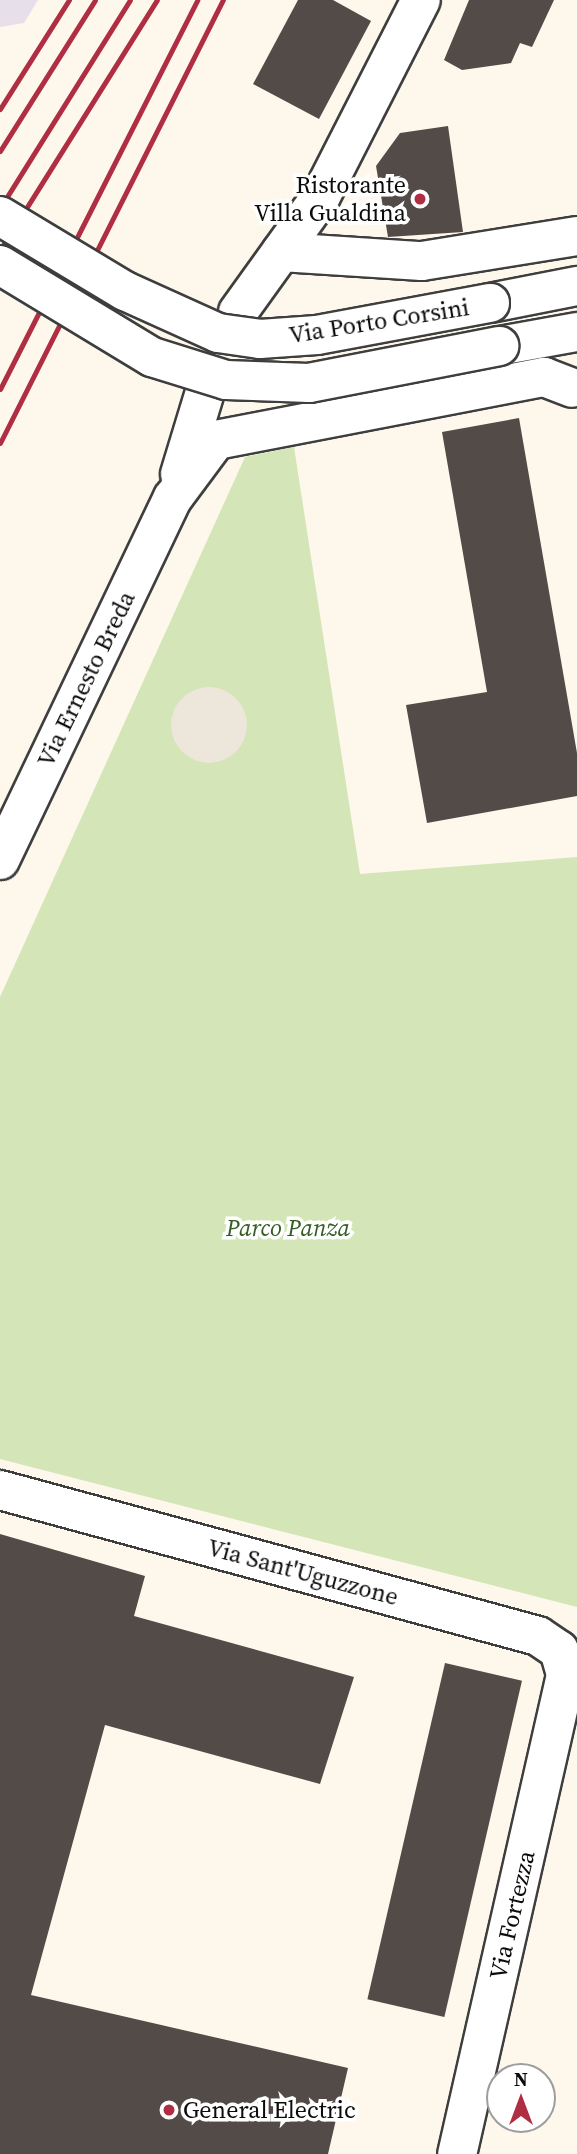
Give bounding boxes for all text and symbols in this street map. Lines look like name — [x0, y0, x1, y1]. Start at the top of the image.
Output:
place label: Ristorante Villa Gualdina — [254, 171, 406, 227]
marker: Ristorante Villa Gualdina — [412, 191, 428, 207]
street label: Via Porto Corsini — [287, 293, 471, 349]
street label: Via Ernesto Breda — [31, 587, 141, 771]
park label: Parco Panza — [226, 1214, 350, 1242]
street label: Via Sant'Uguzzone — [204, 1533, 402, 1611]
street label: Via Fortezza — [483, 1848, 541, 1982]
north arrow — [486, 2063, 556, 2133]
text: N — [514, 2066, 528, 2092]
place label: General Electric — [183, 2096, 356, 2124]
marker: General Electric — [161, 2102, 177, 2118]

